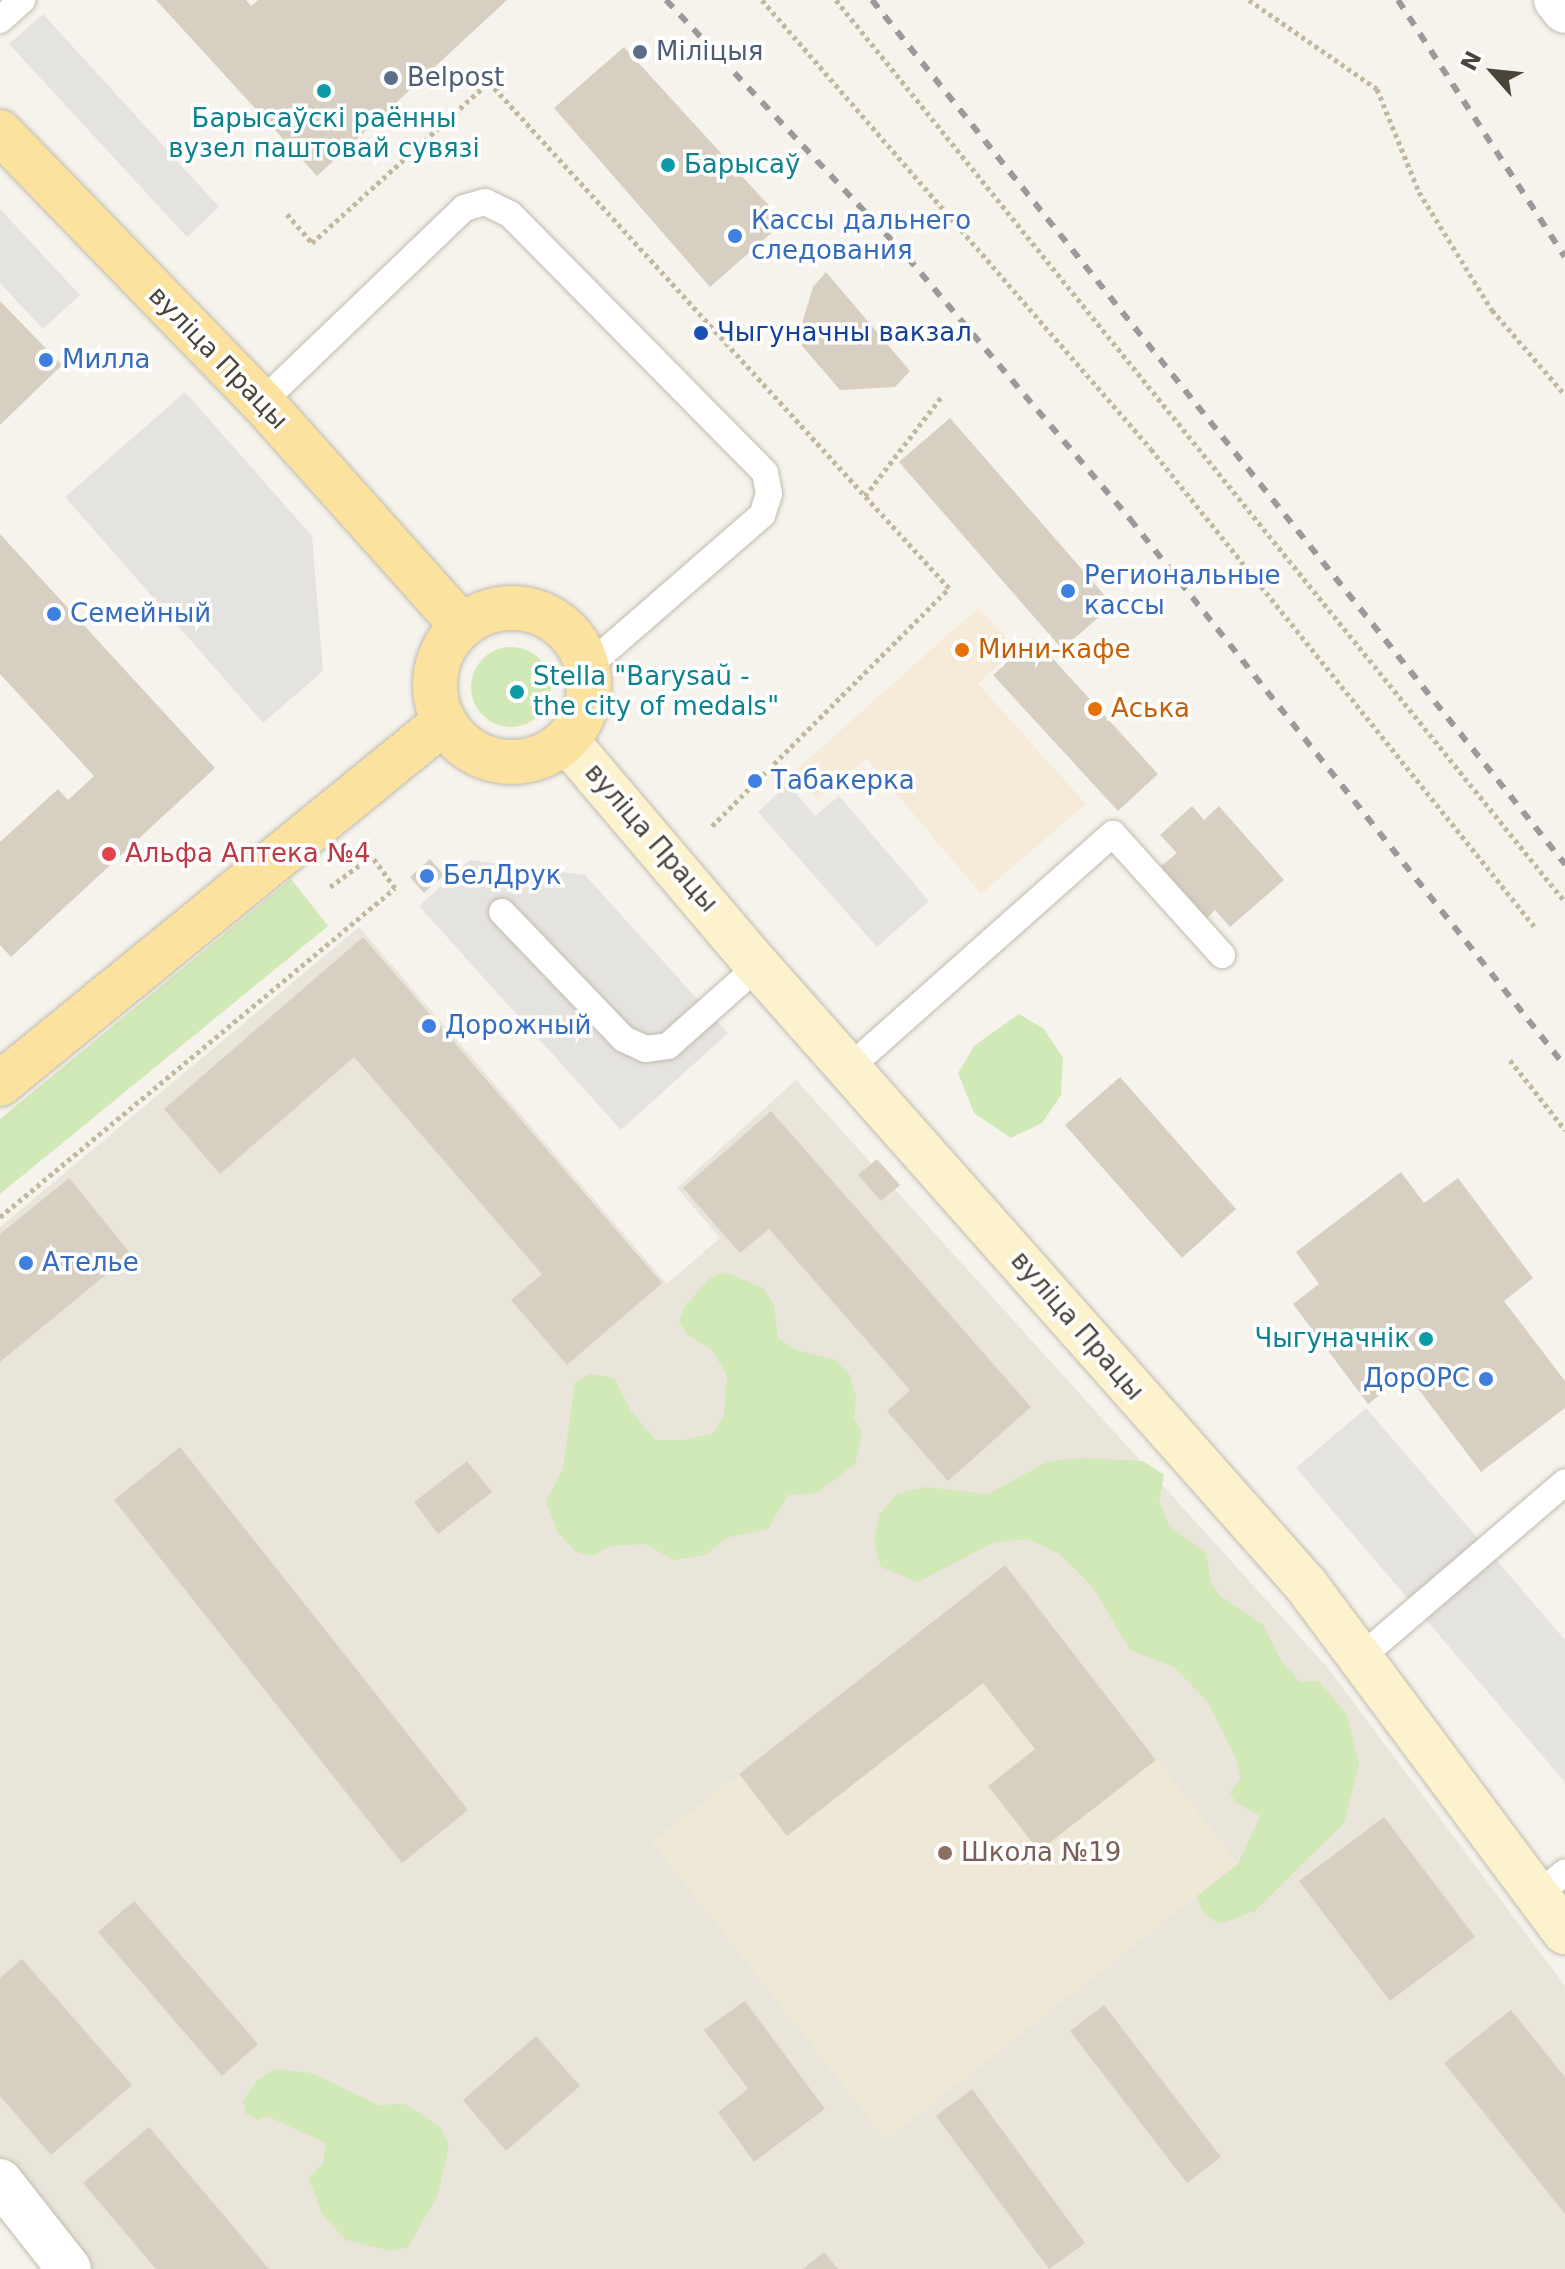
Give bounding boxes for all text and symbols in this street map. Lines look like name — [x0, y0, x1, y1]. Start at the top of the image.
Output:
north arrow — [1453, 32, 1533, 112]
place label: Міліцыя — [656, 36, 763, 68]
marker: Міліцыя — [631, 43, 649, 61]
text: N — [1456, 47, 1486, 75]
place label: Belpost — [407, 62, 504, 94]
marker: Belpost — [382, 69, 400, 87]
marker: Барысаўскі раённы вузел паштовай сувязі — [315, 82, 333, 100]
place label: Барысаўскі раённы вузел паштовай сувязі — [168, 103, 480, 164]
place label: Барысаў — [684, 149, 800, 181]
marker: Барысаў — [659, 156, 677, 174]
place label: Кассы дальнего следования — [751, 205, 971, 266]
marker: Кассы дальнего следования — [726, 227, 744, 245]
street label: вуліца Працы — [142, 280, 294, 436]
place label: Чыгуначны вакзал — [717, 317, 972, 349]
marker: Чыгуначны вакзал — [692, 324, 710, 342]
place label: Милла — [62, 344, 150, 376]
marker: Милла — [37, 351, 55, 369]
place label: Региональные кассы — [1084, 560, 1281, 622]
marker: Региональные кассы — [1059, 582, 1077, 600]
place label: Семейный — [70, 598, 211, 630]
marker: Семейный — [45, 605, 63, 623]
place label: Мини-кафе — [978, 634, 1130, 666]
marker: Мини-кафе — [953, 641, 971, 659]
place label: Stella "Barysaŭ - the city of medals" — [533, 661, 779, 722]
marker: Stella "Barysaŭ - the city of medals" — [508, 683, 526, 701]
place label: Аська — [1111, 693, 1190, 725]
marker: Аська — [1086, 700, 1104, 718]
street label: вуліца Працы — [578, 757, 724, 919]
place label: Табакерка — [771, 765, 915, 797]
marker: Табакерка — [746, 772, 764, 790]
place label: Альфа Аптека №4 — [125, 838, 371, 870]
marker: Альфа Аптека №4 — [100, 845, 118, 863]
place label: БелДрук — [443, 860, 561, 892]
marker: БелДрук — [418, 867, 436, 885]
place label: Дорожный — [445, 1010, 591, 1042]
marker: Дорожный — [420, 1017, 438, 1035]
street label: вуліца Працы — [1004, 1245, 1150, 1407]
place label: Ателье — [42, 1247, 139, 1279]
marker: Ателье — [17, 1254, 35, 1272]
place label: Чыгуначнік — [1254, 1323, 1410, 1355]
marker: Чыгуначнік — [1417, 1330, 1435, 1348]
place label: ДорОРС — [1363, 1363, 1470, 1395]
marker: ДорОРС — [1477, 1370, 1495, 1388]
place label: Школа №19 — [961, 1837, 1121, 1869]
marker: Школа №19 — [936, 1844, 954, 1862]

